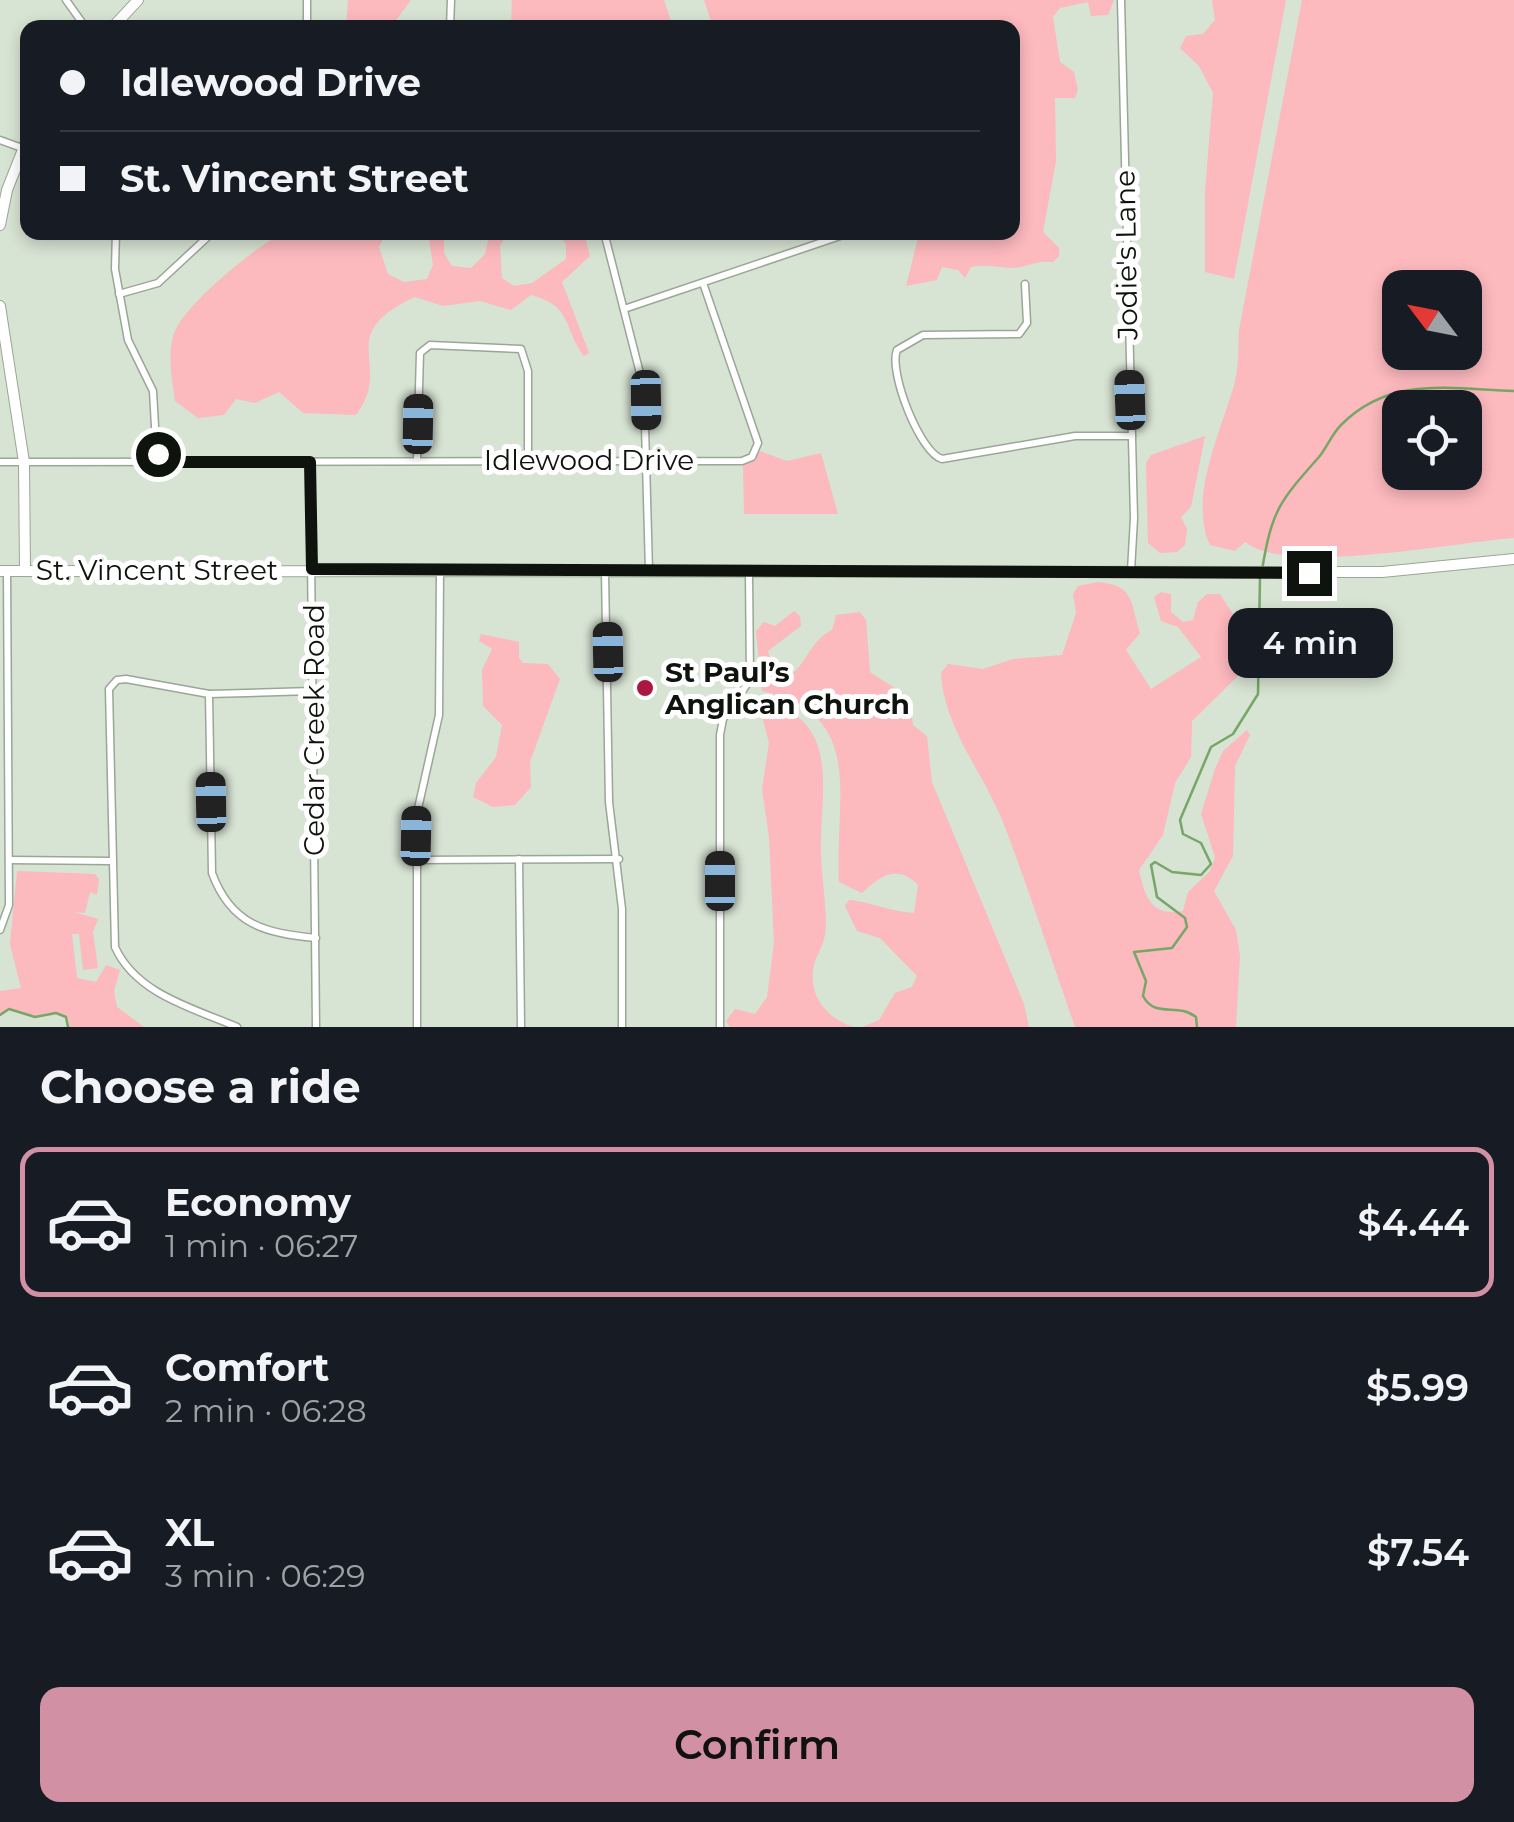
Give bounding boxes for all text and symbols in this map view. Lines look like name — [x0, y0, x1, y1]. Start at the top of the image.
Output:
text: Idlewood Drive — [120, 59, 421, 106]
text: St. Vincent Street — [120, 155, 469, 202]
street label: Jodie's Lane — [1108, 170, 1144, 341]
north arrow — [1382, 270, 1482, 370]
map controls — [1382, 270, 1482, 490]
car — [1114, 369, 1146, 431]
car — [630, 370, 662, 430]
button: locate — [1382, 390, 1482, 490]
car — [402, 394, 434, 454]
route start — [136, 432, 181, 477]
street label: Idlewood Drive — [484, 443, 694, 477]
route end — [1287, 551, 1332, 596]
street label: St. Vincent Street — [36, 553, 278, 587]
street label: Cedar Creek Road — [297, 604, 331, 856]
callout: 4 min — [1226, 608, 1392, 678]
car — [592, 622, 624, 682]
text: 4 min — [1263, 623, 1358, 662]
place label: St Paul’s Anglican Church — [664, 655, 910, 721]
marker: St Paul’s Anglican Church — [634, 677, 656, 699]
car — [195, 772, 227, 832]
car — [400, 806, 432, 866]
car — [705, 851, 735, 911]
text: Choose a ride — [40, 1059, 361, 1114]
icon: car — [45, 1177, 135, 1267]
text: Economy — [165, 1179, 351, 1226]
text: $4.44 — [1357, 1199, 1469, 1246]
text: 1 min · 06:27 — [165, 1226, 358, 1265]
icon: car — [45, 1342, 135, 1432]
text: Comfort — [165, 1344, 329, 1391]
text: $5.99 — [1366, 1364, 1469, 1411]
text: 2 min · 06:28 — [165, 1391, 367, 1430]
icon: car — [45, 1507, 135, 1597]
text: XL — [165, 1509, 214, 1556]
text: $7.54 — [1367, 1529, 1469, 1576]
text: 3 min · 06:29 — [165, 1556, 366, 1595]
button: Confirm — [40, 1687, 1474, 1802]

